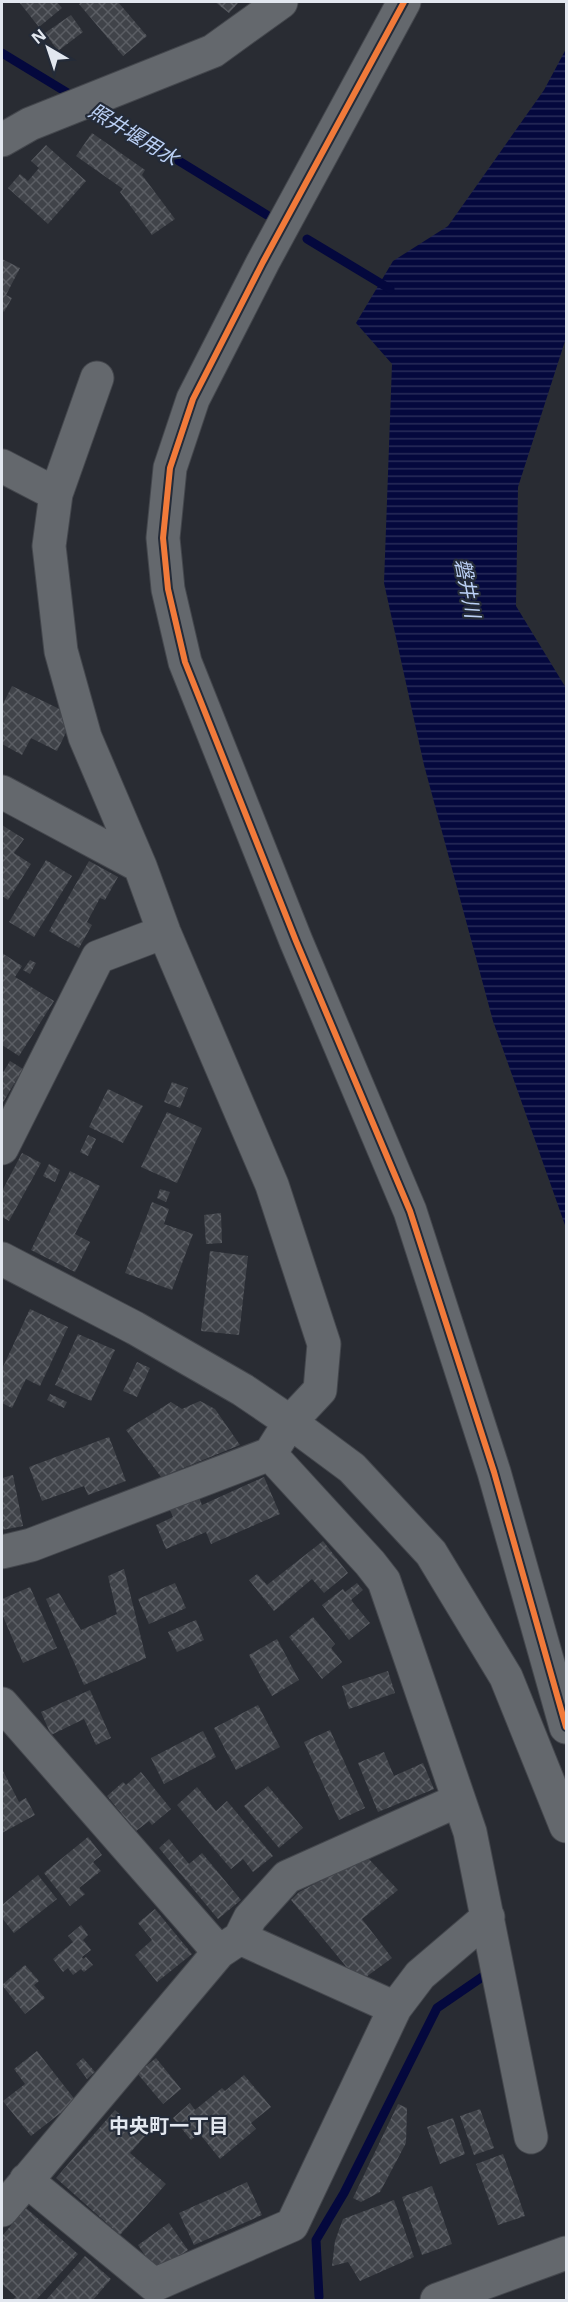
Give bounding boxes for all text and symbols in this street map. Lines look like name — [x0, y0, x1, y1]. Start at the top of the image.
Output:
north arrow — [18, 18, 78, 78]
text: N — [27, 24, 51, 49]
water label: 照井堰用水 — [84, 97, 186, 172]
water label: 磐井川 — [449, 556, 487, 622]
district label: 中央町一丁目 — [109, 2112, 229, 2139]

